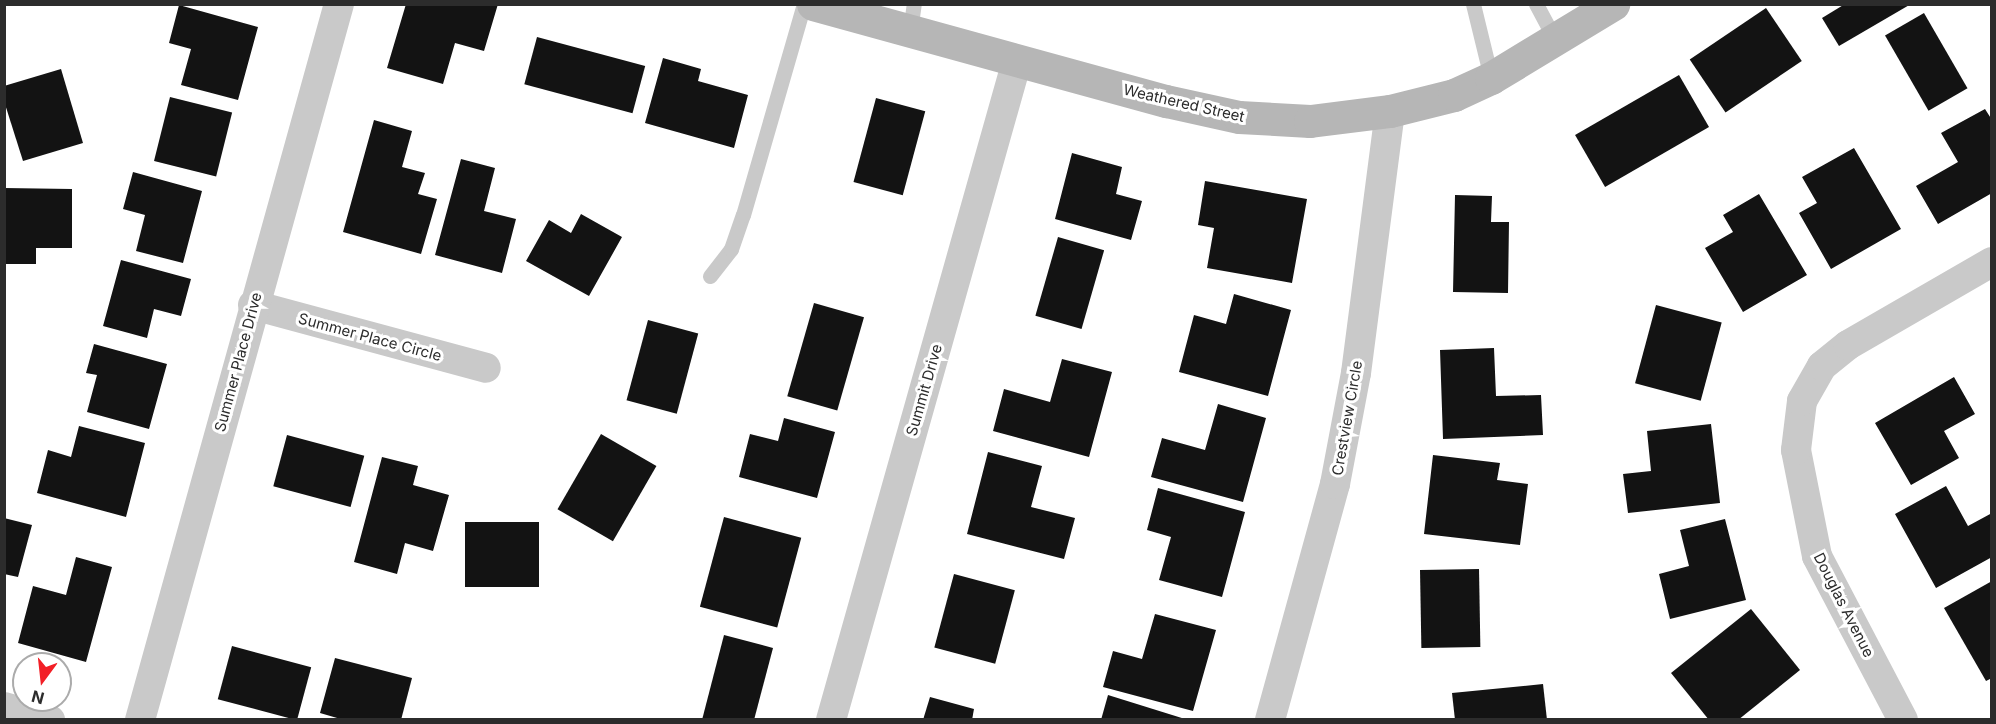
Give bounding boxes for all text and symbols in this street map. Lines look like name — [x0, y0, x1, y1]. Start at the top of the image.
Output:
street label: Weathered Street — [1122, 80, 1246, 126]
street label: Summer Place Drive — [211, 290, 265, 434]
street label: Summer Place Circle — [296, 309, 444, 365]
street label: Summit Drive — [902, 342, 946, 438]
street label: Crestview Circle — [1328, 359, 1366, 477]
street label: Douglas Avenue — [1810, 550, 1878, 660]
north arrow — [12, 652, 72, 712]
text: N — [29, 686, 46, 709]

